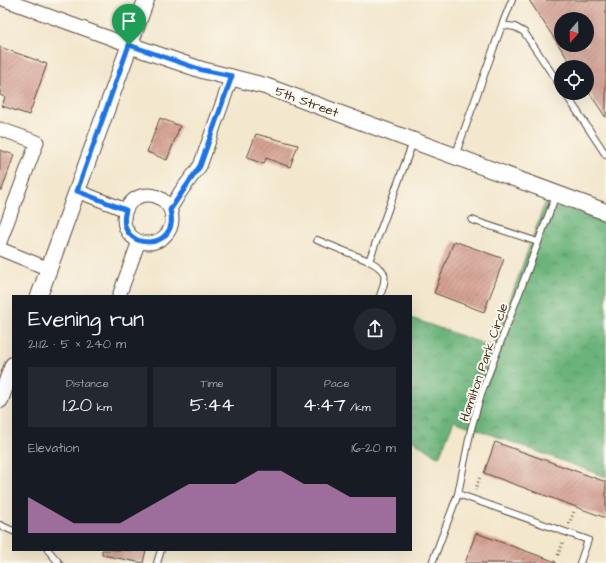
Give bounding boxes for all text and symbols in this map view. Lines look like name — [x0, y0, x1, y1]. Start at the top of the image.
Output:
pin — [112, 4, 146, 45]
icon: arrive — [118, 10, 140, 32]
north arrow — [554, 12, 594, 52]
map controls — [554, 12, 594, 100]
button: locate — [554, 60, 594, 100]
street label: 5th Street — [272, 82, 342, 122]
street label: Hamilton Park Circle — [455, 301, 513, 424]
text: Evening run — [28, 304, 144, 335]
button: share — [354, 308, 396, 350]
text: 21:12 · 5 × 240 m — [28, 335, 126, 353]
text: Distance — [66, 376, 109, 391]
text: Time — [200, 376, 224, 391]
text: Pace — [324, 376, 349, 391]
text: 1.20 — [63, 391, 92, 419]
text: 5:44 — [190, 391, 234, 419]
text: 4:47 — [303, 391, 346, 419]
text: km — [92, 400, 112, 415]
text: /km — [346, 400, 370, 415]
text: Elevation — [28, 439, 79, 457]
text: 16–20 m — [351, 439, 396, 457]

